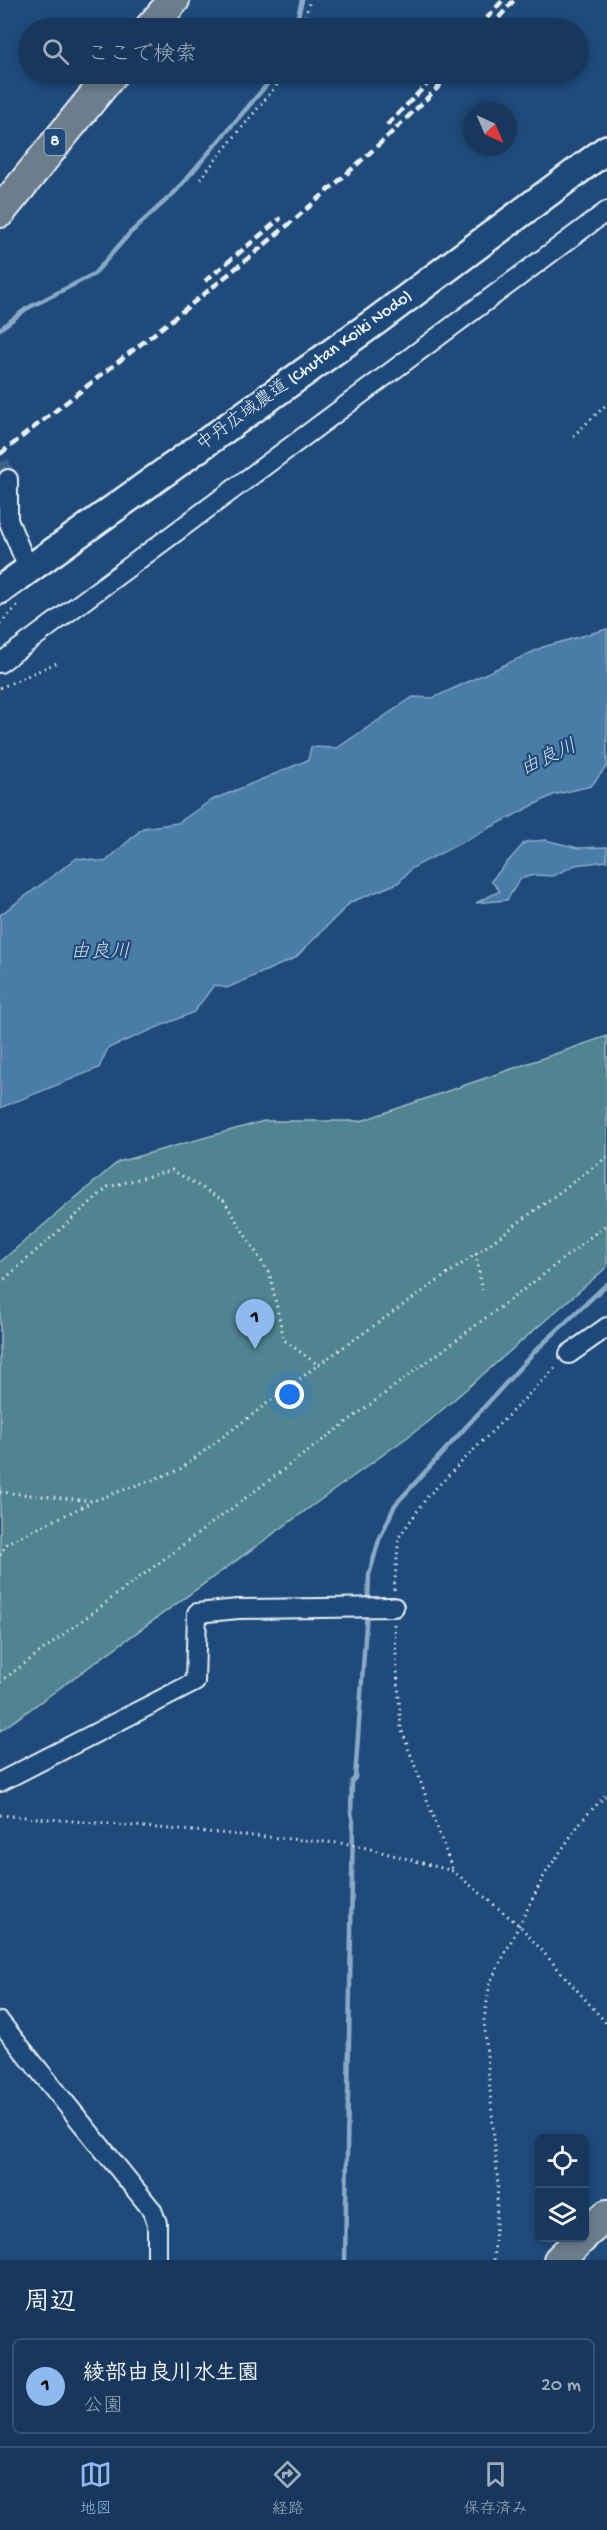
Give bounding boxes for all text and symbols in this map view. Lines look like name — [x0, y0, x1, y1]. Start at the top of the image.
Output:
search box — [18, 18, 589, 84]
icon: search — [39, 35, 72, 68]
text: ここで検索 — [87, 43, 197, 69]
north arrow — [463, 102, 517, 156]
road number: 8 — [44, 129, 66, 155]
street label: 中丹広域農道 (Chutan Koiki Nodo) — [193, 285, 417, 456]
water label: 由良川 — [516, 734, 581, 782]
water label: 由良川 — [70, 940, 130, 965]
pin: 1 — [236, 1300, 274, 1349]
your location — [275, 1380, 304, 1409]
map controls — [535, 2134, 589, 2242]
button: locate — [535, 2134, 589, 2188]
button: layers — [535, 2188, 589, 2242]
text: 周辺 — [24, 2289, 76, 2320]
text: 綾部由良川水生園 — [83, 2362, 259, 2388]
text: 1 — [41, 2375, 50, 2398]
text: 20 m — [541, 2375, 581, 2398]
text: 公園 — [83, 2396, 123, 2419]
tab: 地図 — [79, 2458, 112, 2520]
tab: 経路 — [271, 2458, 304, 2520]
tab: 保存済み — [463, 2458, 527, 2520]

